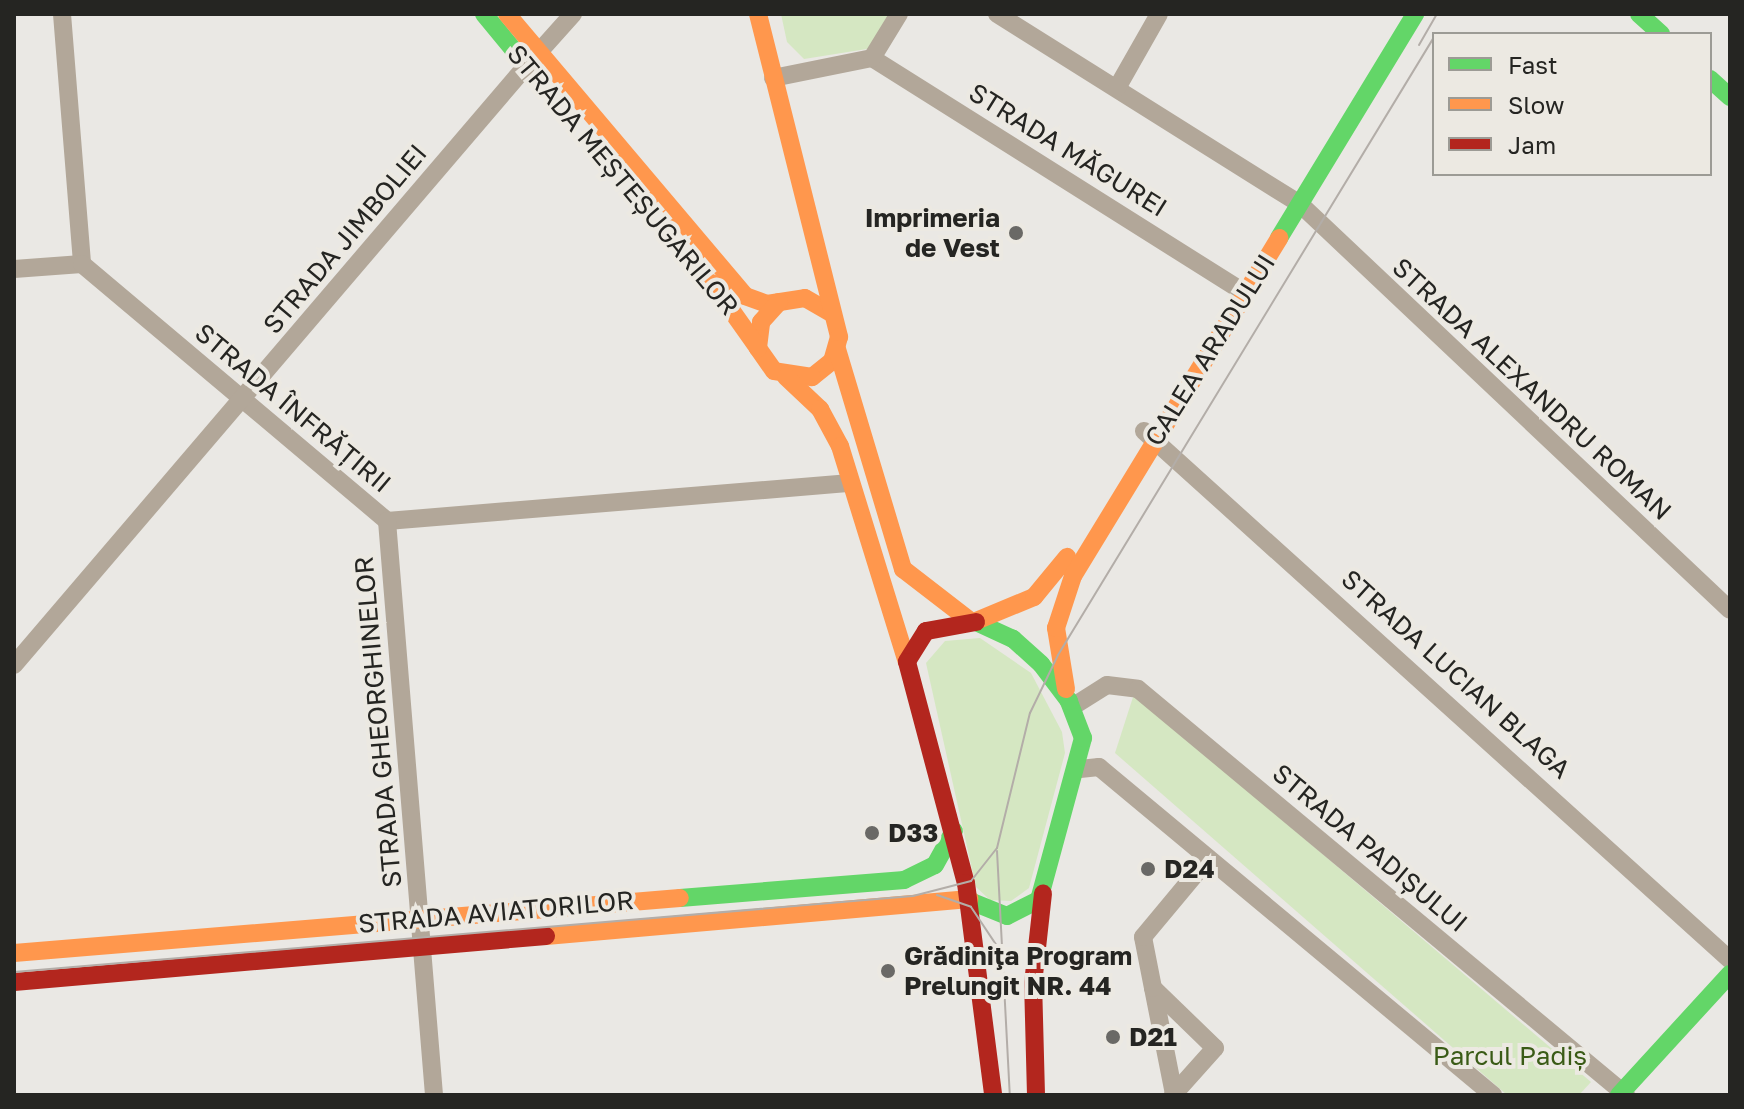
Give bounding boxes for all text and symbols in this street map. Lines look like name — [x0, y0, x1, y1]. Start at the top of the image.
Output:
legend — [1432, 32, 1712, 176]
street label: STRADA MEȘTEȘUGARILOR — [501, 39, 745, 321]
text: Fast — [1508, 50, 1558, 79]
street label: STRADA MĂGUREI — [963, 76, 1173, 224]
text: Slow — [1508, 90, 1564, 119]
text: Jam — [1508, 130, 1556, 159]
street label: STRADA JIMBOLIEI — [257, 138, 433, 340]
place label: Imprimeria de Vest — [865, 202, 1000, 264]
marker: Imprimeria de Vest — [1007, 224, 1025, 242]
street label: CALEA ARADULUI — [1138, 248, 1282, 452]
street label: STRADA ALEXANDRU ROMAN — [1386, 252, 1678, 526]
street label: STRADA ÎNFRĂȚIRII — [189, 317, 397, 499]
street label: STRADA GHEORGHINELOR — [348, 555, 408, 889]
street label: STRADA LUCIAN BLAGA — [1335, 563, 1577, 785]
street label: STRADA PADIȘULUI — [1266, 757, 1474, 939]
place label: D33 — [888, 817, 938, 849]
marker: D33 — [863, 824, 881, 842]
place label: D24 — [1164, 853, 1215, 885]
marker: D24 — [1139, 860, 1157, 878]
street label: STRADA AVIATORILOR — [357, 884, 635, 940]
place label: Grădiniţa Program Prelungit NR. 44 — [904, 940, 1132, 1002]
marker: Grădiniţa Program Prelungit NR. 44 — [879, 962, 897, 980]
place label: D21 — [1129, 1021, 1177, 1053]
marker: D21 — [1104, 1028, 1122, 1046]
park label: Parcul Padiș — [1433, 1040, 1587, 1072]

